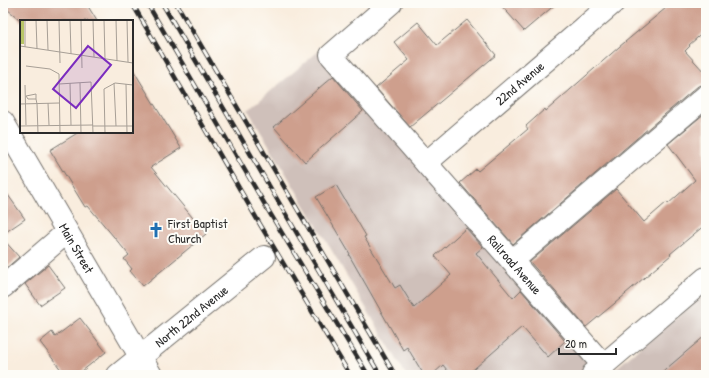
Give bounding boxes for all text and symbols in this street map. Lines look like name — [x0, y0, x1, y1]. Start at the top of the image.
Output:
inset map — [20, 20, 133, 133]
street label: 22nd Avenue — [491, 57, 548, 109]
place label: First Baptist Church — [167, 214, 228, 247]
street label: Main Street — [55, 220, 99, 277]
church icon: First Baptist Church — [147, 221, 165, 239]
street label: Railroad Avenue — [484, 231, 546, 298]
street label: North 22nd Avenue — [151, 281, 232, 351]
scale bar — [559, 330, 616, 356]
text: 20 m — [565, 335, 587, 352]

